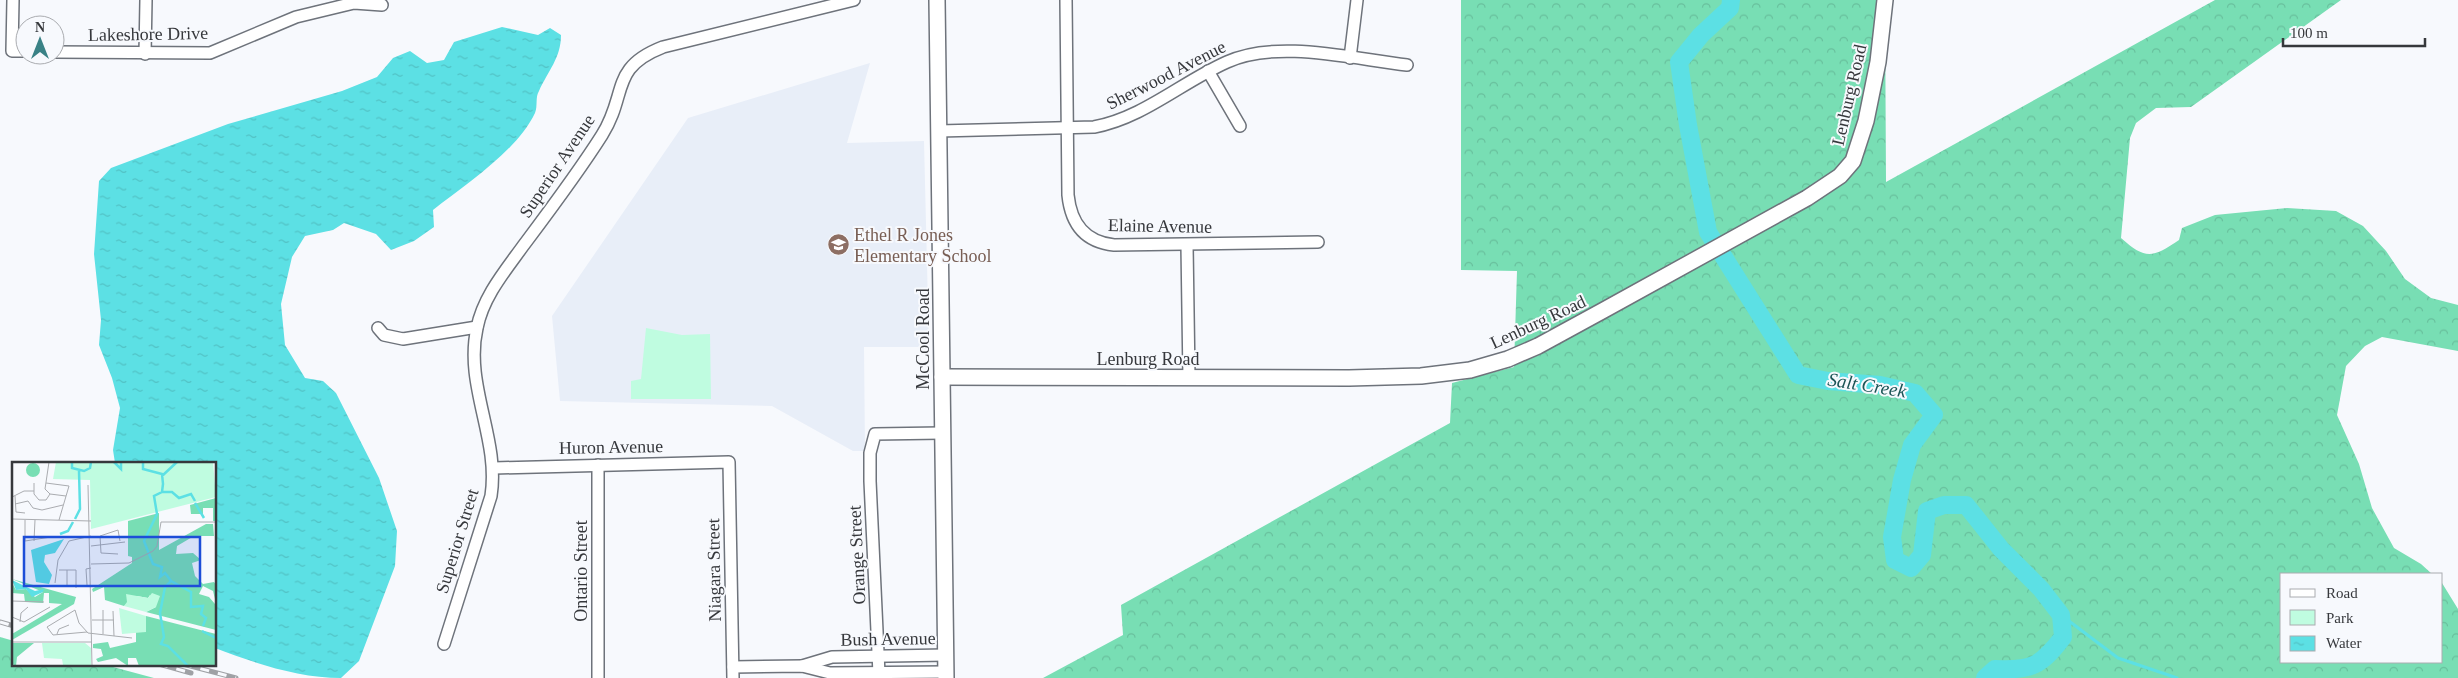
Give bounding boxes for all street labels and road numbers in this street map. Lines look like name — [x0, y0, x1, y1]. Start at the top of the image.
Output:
street label: Lakeshore Drive — [88, 23, 208, 45]
street label: Sherwood Avenue — [1103, 36, 1229, 114]
street label: Lenburg Road — [1828, 42, 1870, 148]
street label: Superior Avenue — [515, 111, 599, 221]
street label: Elaine Avenue — [1108, 215, 1212, 237]
street label: McCool Road — [913, 288, 933, 390]
street label: Lenburg Road — [1487, 291, 1589, 353]
street label: Lenburg Road — [1096, 349, 1200, 369]
street label: Huron Avenue — [559, 436, 663, 458]
street label: Superior Street — [432, 486, 482, 596]
street label: Orange Street — [844, 505, 870, 605]
street label: Niagara Street — [703, 518, 725, 622]
street label: Ontario Street — [571, 520, 591, 622]
street label: Bush Avenue — [840, 628, 936, 650]

